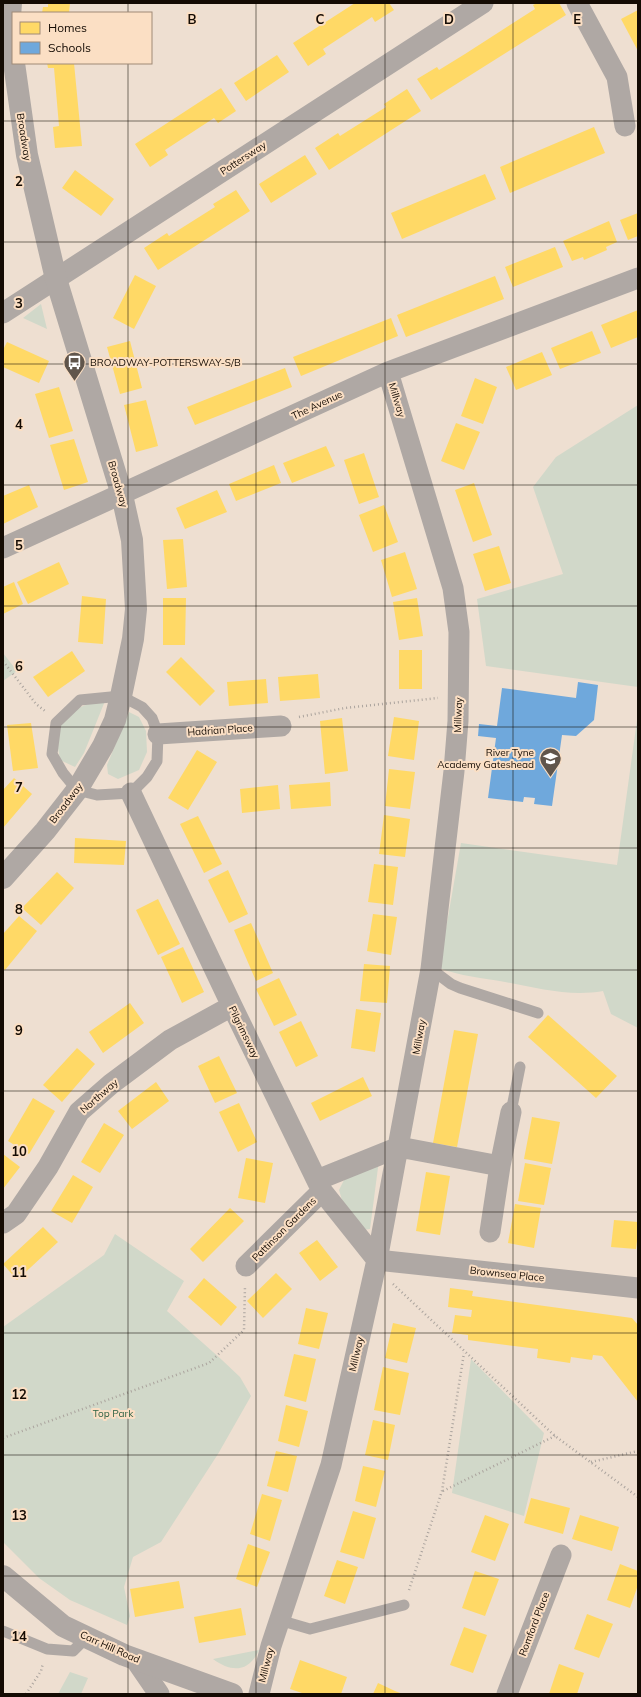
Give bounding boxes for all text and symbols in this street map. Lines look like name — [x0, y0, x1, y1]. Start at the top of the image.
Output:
text: B — [188, 11, 197, 27]
text: C — [316, 11, 325, 27]
text: D — [444, 11, 454, 27]
text: E — [573, 11, 581, 27]
legend — [12, 12, 152, 64]
text: Homes — [48, 20, 87, 35]
text: Schools — [48, 40, 91, 55]
street label: Broadway — [14, 112, 34, 162]
street label: Pottersway — [217, 138, 269, 178]
text: 2 — [15, 173, 23, 189]
text: 3 — [15, 295, 23, 311]
bus stop icon: BROADWAY-POTTERSWAY-S/B — [61, 349, 87, 382]
place label: BROADWAY-POTTERSWAY-S/B — [90, 356, 241, 369]
street label: Millway — [386, 381, 409, 420]
street label: The Avenue — [289, 388, 345, 422]
text: 4 — [15, 416, 23, 432]
street label: Broadway — [105, 459, 131, 509]
text: 5 — [15, 537, 23, 553]
text: 6 — [15, 658, 23, 674]
street label: Millway — [451, 696, 465, 733]
street label: Hadrian Place — [187, 721, 253, 739]
school or university icon: River Tyne Academy Gateshead — [537, 745, 563, 778]
place label: River Tyne Academy Gateshead — [437, 746, 534, 771]
text: 7 — [15, 779, 23, 795]
street label: Broadway — [46, 779, 86, 826]
text: 8 — [15, 901, 23, 917]
street label: Pilgrimsway — [226, 1004, 263, 1061]
street label: Millway — [410, 1018, 429, 1056]
text: 9 — [15, 1022, 23, 1038]
street label: Northway — [77, 1075, 121, 1116]
text: 10 — [11, 1143, 27, 1159]
street label: Pattinson Gardens — [249, 1194, 319, 1264]
text: 11 — [11, 1264, 27, 1280]
street label: Brownsea Place — [469, 1264, 545, 1284]
street label: Millway — [346, 1335, 366, 1373]
text: 12 — [11, 1386, 27, 1402]
park label: Top Park — [93, 1407, 134, 1420]
text: 13 — [11, 1507, 27, 1523]
street label: Romford Place — [516, 1590, 552, 1658]
text: 14 — [11, 1628, 27, 1644]
street label: Carr Hill Road — [78, 1628, 142, 1666]
street label: Millway — [255, 1646, 277, 1684]

